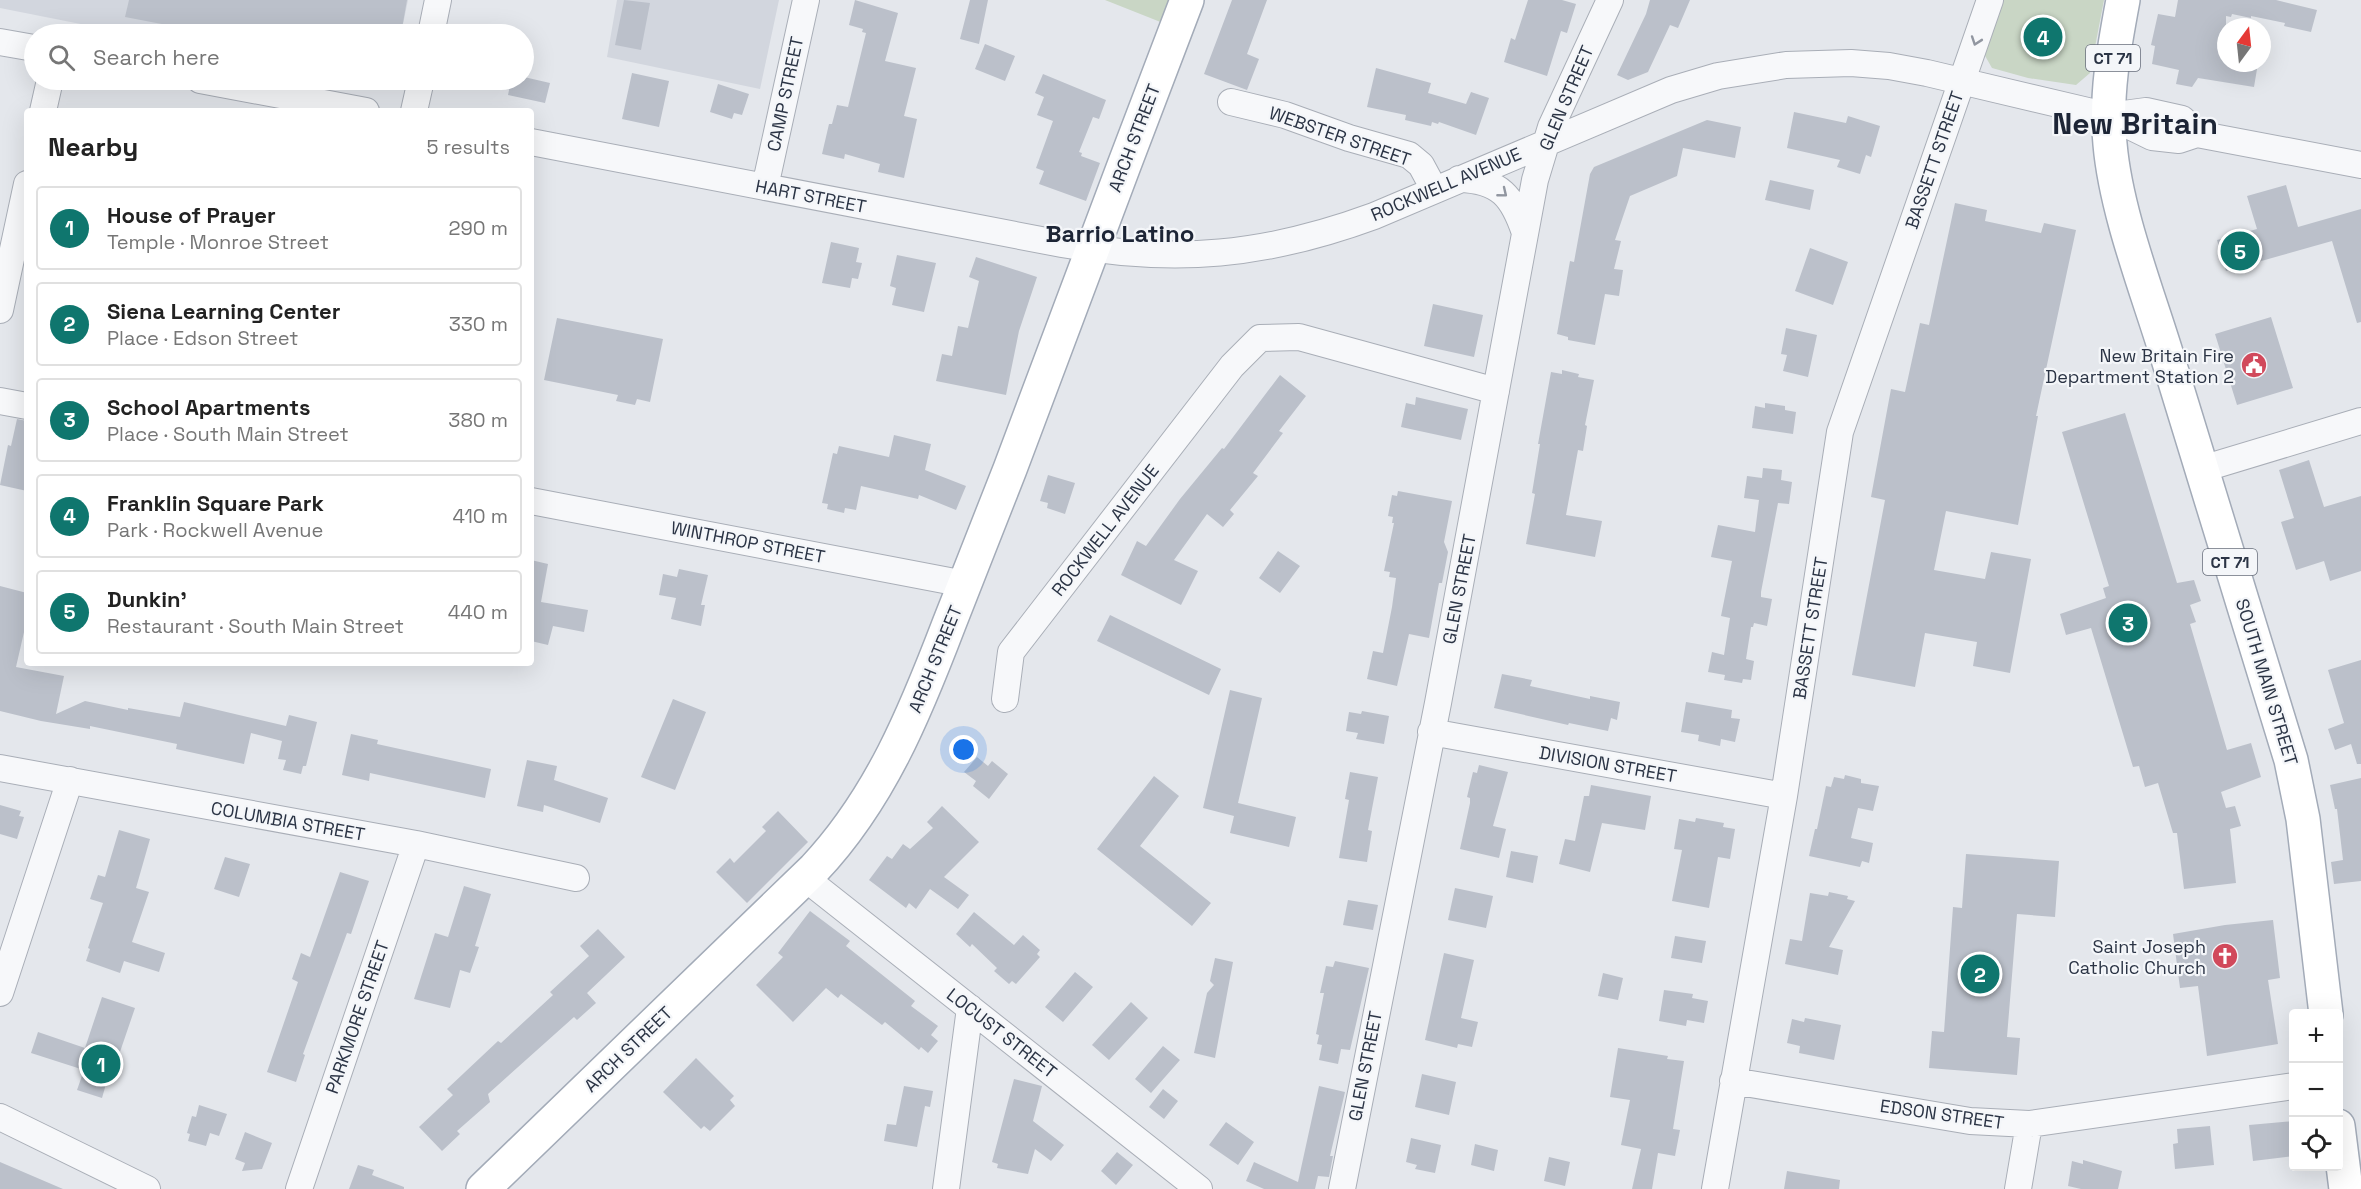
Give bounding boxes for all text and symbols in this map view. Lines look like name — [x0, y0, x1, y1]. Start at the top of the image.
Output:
pin: 4 — [2024, 15, 2062, 60]
north arrow — [2217, 18, 2271, 72]
search box — [24, 24, 534, 90]
street label: CAMP STREET — [762, 34, 809, 154]
one-way arrow — [1970, 35, 1983, 46]
icon: search — [45, 41, 78, 74]
street label: GLEN STREET — [1534, 42, 1599, 154]
text: Search here — [93, 43, 220, 71]
road number: CT 71 — [2086, 45, 2140, 71]
street label: ARCH STREET — [1103, 80, 1165, 195]
street label: BASSETT STREET — [1900, 88, 1968, 232]
street label: WEBSTER STREET — [1266, 101, 1414, 171]
district label: New Britain — [2052, 104, 2218, 143]
text: Nearby — [48, 130, 138, 164]
text: 5 results — [426, 134, 510, 160]
street label: ROCKWELL AVENUE — [1367, 142, 1525, 226]
street label: HART STREET — [754, 174, 869, 218]
one-way arrow — [1496, 186, 1507, 197]
text: House of Prayer — [107, 201, 276, 229]
text: 1 — [65, 215, 74, 241]
text: 290 m — [449, 215, 508, 241]
district label: Barrio Latino — [1046, 218, 1194, 249]
pin: 5 — [2220, 228, 2260, 274]
text: Temple · Monroe Street — [107, 229, 329, 255]
text: Siena Learning Center — [107, 297, 341, 325]
text: 2 — [64, 311, 75, 337]
text: 330 m — [449, 311, 508, 337]
text: Place · Edson Street — [107, 325, 299, 351]
place label: New Britain Fire Department Station 2 — [2045, 344, 2234, 388]
public building icon: New Britain Fire Department Station 2 — [2239, 350, 2269, 380]
text: School Apartments — [107, 393, 311, 421]
text: 3 — [63, 407, 76, 433]
text: 380 m — [448, 407, 508, 433]
text: Place · South Main Street — [107, 421, 349, 447]
street label: ROCKWELL AVENUE — [1046, 459, 1164, 601]
text: Franklin Square Park — [107, 489, 324, 517]
text: 4 — [63, 503, 76, 529]
text: 410 m — [452, 503, 508, 529]
street label: WINTHROP STREET — [669, 516, 827, 568]
text: Park · Rockwell Avenue — [107, 517, 323, 543]
street label: GLEN STREET — [1437, 532, 1481, 646]
road number: CT 71 — [2203, 549, 2257, 575]
street label: BASSETT STREET — [1787, 555, 1833, 701]
text: Dunkin' — [107, 585, 187, 613]
street label: SOUTH MAIN STREET — [2231, 596, 2303, 769]
text: 5 — [64, 599, 76, 625]
text: 440 m — [448, 599, 508, 625]
pin: 3 — [2108, 600, 2148, 646]
street label: ARCH STREET — [903, 601, 967, 716]
text: Restaurant · South Main Street — [107, 613, 404, 639]
your location — [949, 735, 978, 764]
street label: DIVISION STREET — [1537, 741, 1679, 787]
street label: COLUMBIA STREET — [209, 796, 367, 846]
place label: Saint Joseph Catholic Church — [2068, 935, 2206, 979]
street label: PARKMORE STREET — [320, 937, 394, 1097]
church icon: Saint Joseph Catholic Church — [2210, 941, 2240, 971]
pin: 2 — [1960, 952, 2000, 996]
street label: LOCUST STREET — [942, 983, 1062, 1083]
street label: ARCH STREET — [579, 1001, 677, 1097]
street label: GLEN STREET — [1343, 1009, 1387, 1123]
map controls — [2289, 1009, 2343, 1171]
button: + — [2289, 1009, 2343, 1063]
pin: 1 — [82, 1042, 120, 1086]
button: − — [2289, 1063, 2343, 1117]
street label: EDSON STREET — [1879, 1094, 2006, 1134]
button: locate — [2289, 1117, 2343, 1171]

